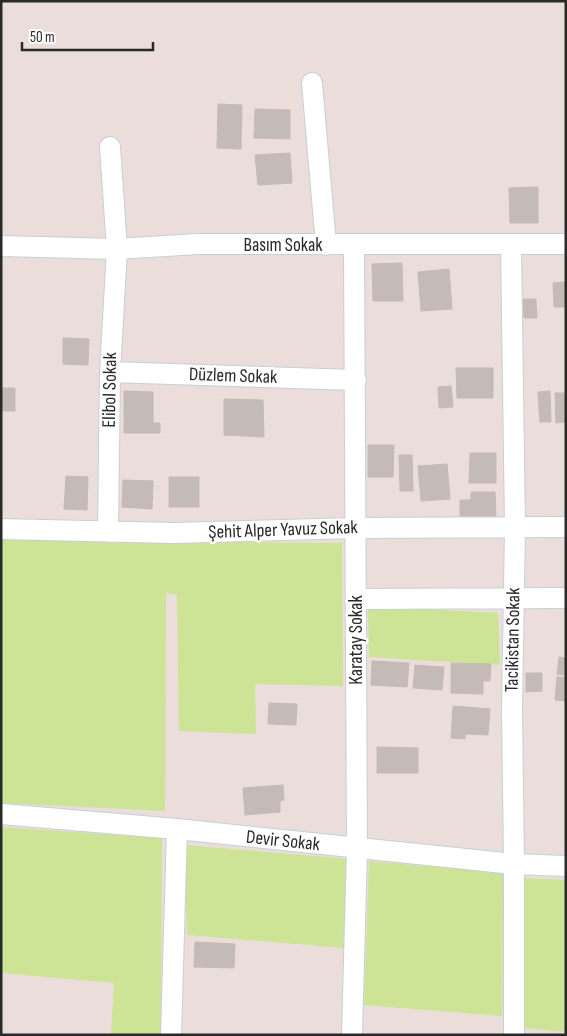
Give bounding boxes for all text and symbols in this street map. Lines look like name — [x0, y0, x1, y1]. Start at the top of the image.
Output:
scale bar — [22, 20, 154, 52]
text: 50 m — [30, 28, 55, 47]
street label: Basım Sokak — [243, 234, 323, 257]
street label: Elibol Sokak — [98, 351, 122, 428]
street label: Düzlem Sokak — [188, 363, 278, 389]
street label: Şehit Alper Yavuz Sokak — [208, 516, 359, 544]
street label: Tacikistan Sokak — [501, 587, 525, 692]
street label: Karatay Sokak — [345, 595, 368, 685]
street label: Devir Sokak — [245, 826, 322, 856]

